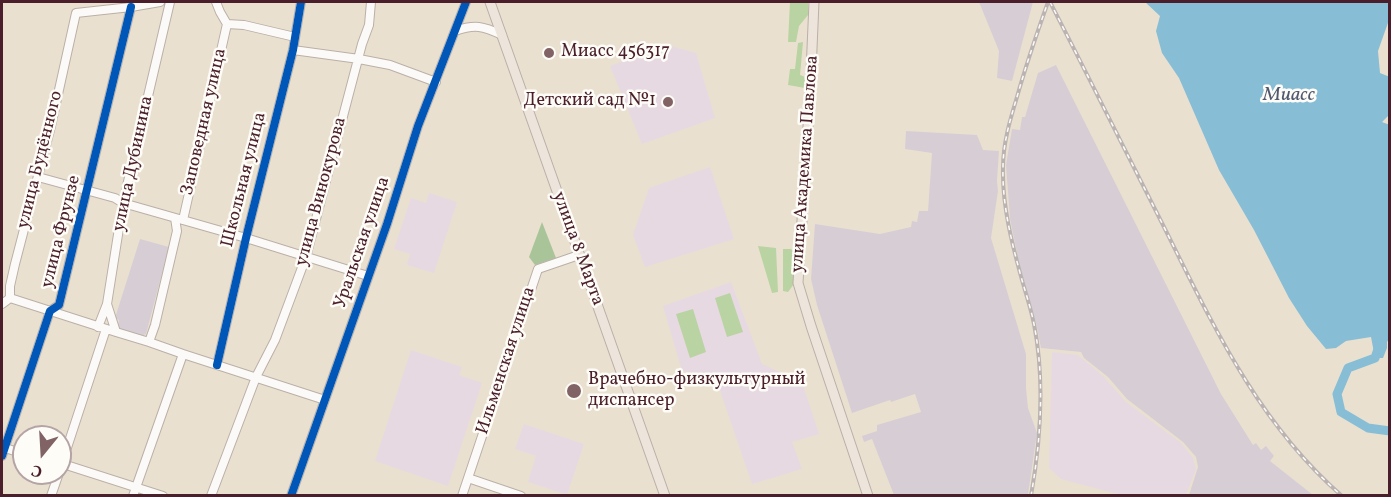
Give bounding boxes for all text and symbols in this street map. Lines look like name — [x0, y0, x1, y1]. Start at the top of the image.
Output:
place label: Миасс 456317 — [561, 42, 670, 64]
street label: Заповедная улица — [178, 46, 232, 198]
marker: Миасс 456317 — [542, 46, 556, 60]
street label: улица Академика Павлова — [788, 54, 824, 274]
water label: Миасс — [1263, 84, 1315, 108]
street label: улица Будённого — [13, 89, 69, 231]
place label: Детский сад №1 — [524, 91, 656, 113]
street label: улица Дубинина — [109, 94, 159, 234]
marker: Детский сад №1 — [661, 95, 675, 109]
street label: Школьная улица — [218, 110, 272, 250]
street label: улица Винокурова — [292, 115, 352, 269]
street label: улица Фрунзе — [38, 173, 86, 291]
street label: Уральская улица — [330, 174, 396, 312]
street label: улица 8 Марта — [546, 189, 608, 309]
street label: Ильменская улица — [473, 284, 541, 438]
place label: Врачебно-физкультурный диспансер — [588, 370, 805, 412]
marker: Врачебно-физкультурный диспансер — [565, 382, 583, 400]
north arrow — [12, 425, 72, 485]
text: С — [29, 458, 45, 482]

